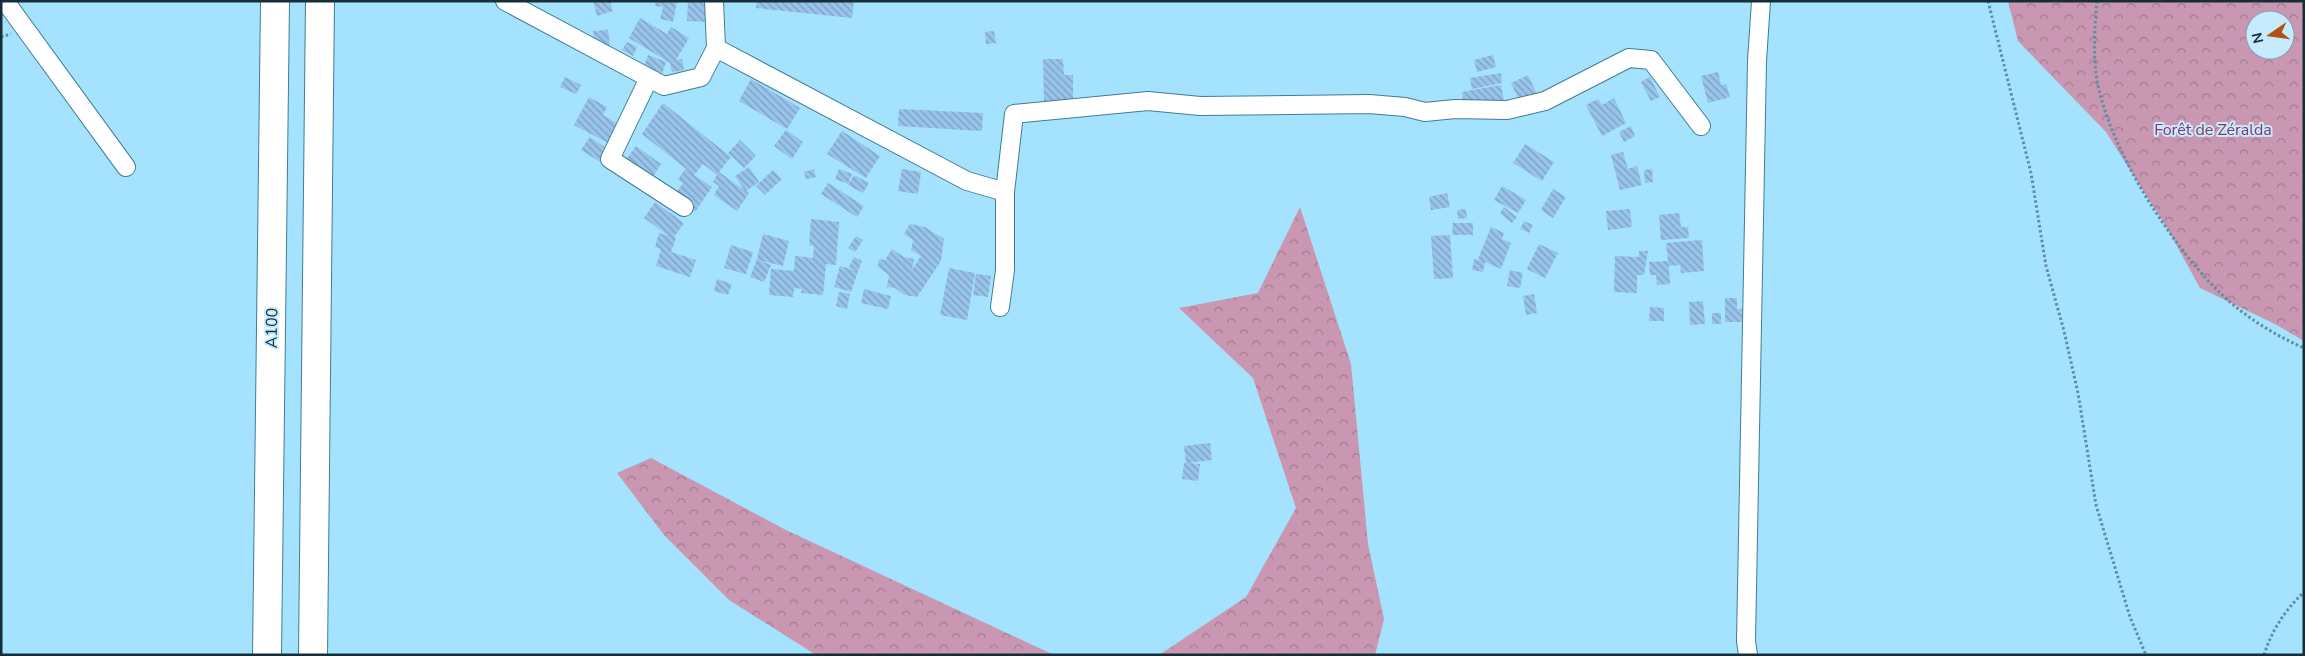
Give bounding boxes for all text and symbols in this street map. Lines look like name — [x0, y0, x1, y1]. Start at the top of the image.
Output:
north arrow — [2245, 10, 2295, 60]
text: N — [2247, 31, 2268, 45]
park label: Forêt de Zéralda — [2154, 119, 2272, 141]
street label: A100 — [261, 308, 283, 348]

